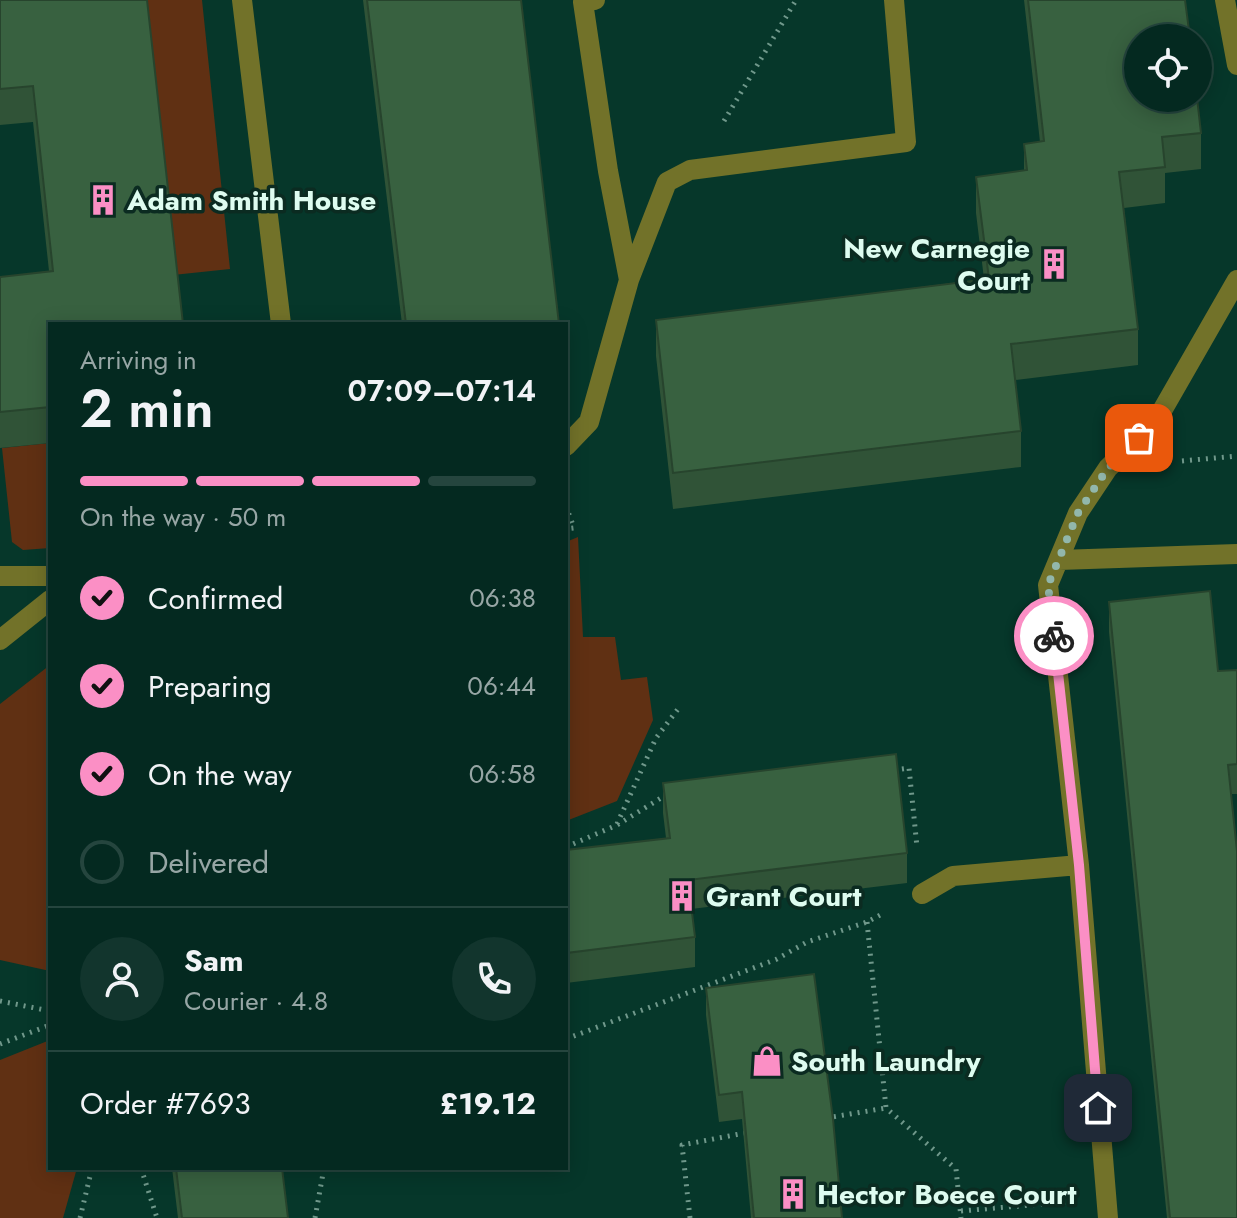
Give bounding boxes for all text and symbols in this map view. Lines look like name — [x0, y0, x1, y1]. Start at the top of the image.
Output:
map controls — [1124, 24, 1212, 112]
button: locate — [1124, 24, 1212, 112]
place label: Adam Smith House — [126, 180, 376, 221]
building icon: Adam Smith House — [86, 183, 120, 217]
place label: New Carnegie Court — [843, 228, 1030, 301]
building icon: New Carnegie Court — [1037, 247, 1071, 281]
text: Arriving in — [80, 341, 197, 379]
text: 07:09–07:14 — [348, 369, 536, 412]
text: 2 min — [80, 371, 213, 447]
pin — [1105, 404, 1173, 472]
icon: bag — [1117, 416, 1161, 460]
text: On the way · 50 m — [80, 498, 286, 536]
icon: check — [80, 576, 124, 620]
text: Confirmed — [148, 577, 283, 620]
text: 06:38 — [469, 579, 536, 617]
courier — [1014, 596, 1094, 676]
icon: bike — [1032, 614, 1076, 658]
icon: check — [80, 664, 124, 708]
text: Preparing — [148, 665, 272, 708]
text: 06:44 — [467, 667, 536, 705]
icon: check — [80, 752, 124, 796]
text: On the way — [148, 753, 292, 796]
text: 06:58 — [469, 755, 536, 793]
text: Delivered — [148, 841, 269, 884]
place label: Grant Court — [706, 876, 862, 917]
building icon: Grant Court — [665, 879, 699, 913]
button: person — [80, 937, 164, 1021]
button: phone — [452, 937, 536, 1021]
text: Sam — [184, 939, 244, 982]
text: Courier · 4.8 — [184, 982, 328, 1020]
place label: South Laundry — [791, 1041, 981, 1082]
shop icon: South Laundry — [750, 1044, 784, 1078]
pin — [1064, 1074, 1132, 1142]
text: Order #7693 — [80, 1082, 251, 1125]
text: £19.12 — [440, 1082, 536, 1125]
icon: home — [1076, 1086, 1120, 1130]
place label: Hector Boece Court — [817, 1174, 1076, 1215]
building icon: Hector Boece Court — [776, 1177, 810, 1211]

